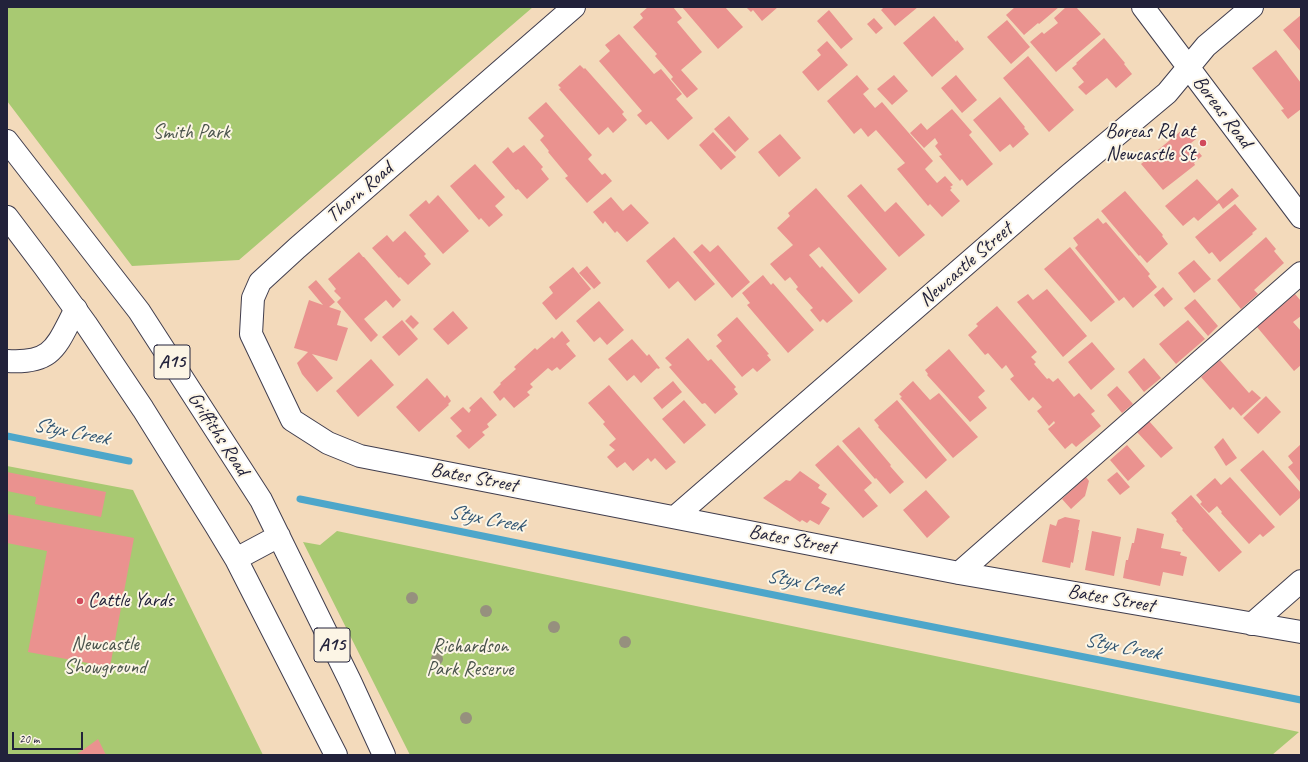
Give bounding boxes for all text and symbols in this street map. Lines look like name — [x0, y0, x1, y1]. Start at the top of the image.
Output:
street label: Boreas Road — [1187, 71, 1257, 153]
place label: Boreas Rd at Newcastle St — [1105, 120, 1195, 167]
park label: Smith Park — [153, 121, 229, 145]
marker: Boreas Rd at Newcastle St — [1198, 138, 1208, 148]
street label: Thorn Road — [322, 158, 398, 228]
street label: Newcastle Street — [914, 218, 1018, 312]
road number: A15 — [154, 345, 190, 379]
street label: Griffiths Road — [182, 388, 254, 480]
water label: Styx Creek — [31, 412, 111, 452]
street label: Bates Street — [429, 458, 519, 498]
water label: Styx Creek — [446, 499, 526, 539]
street label: Bates Street — [747, 520, 837, 560]
water label: Styx Creek — [764, 563, 844, 603]
street label: Bates Street — [1066, 580, 1156, 618]
place label: Cattle Yards — [88, 589, 173, 613]
marker: Cattle Yards — [75, 596, 85, 606]
water label: Styx Creek — [1082, 627, 1162, 667]
road number: A15 — [314, 628, 350, 662]
park label: Newcastle Showground — [64, 633, 146, 680]
park label: Richardson Park Reserve — [426, 635, 514, 682]
scale bar — [14, 724, 85, 750]
text: 20 m — [19, 731, 39, 747]

